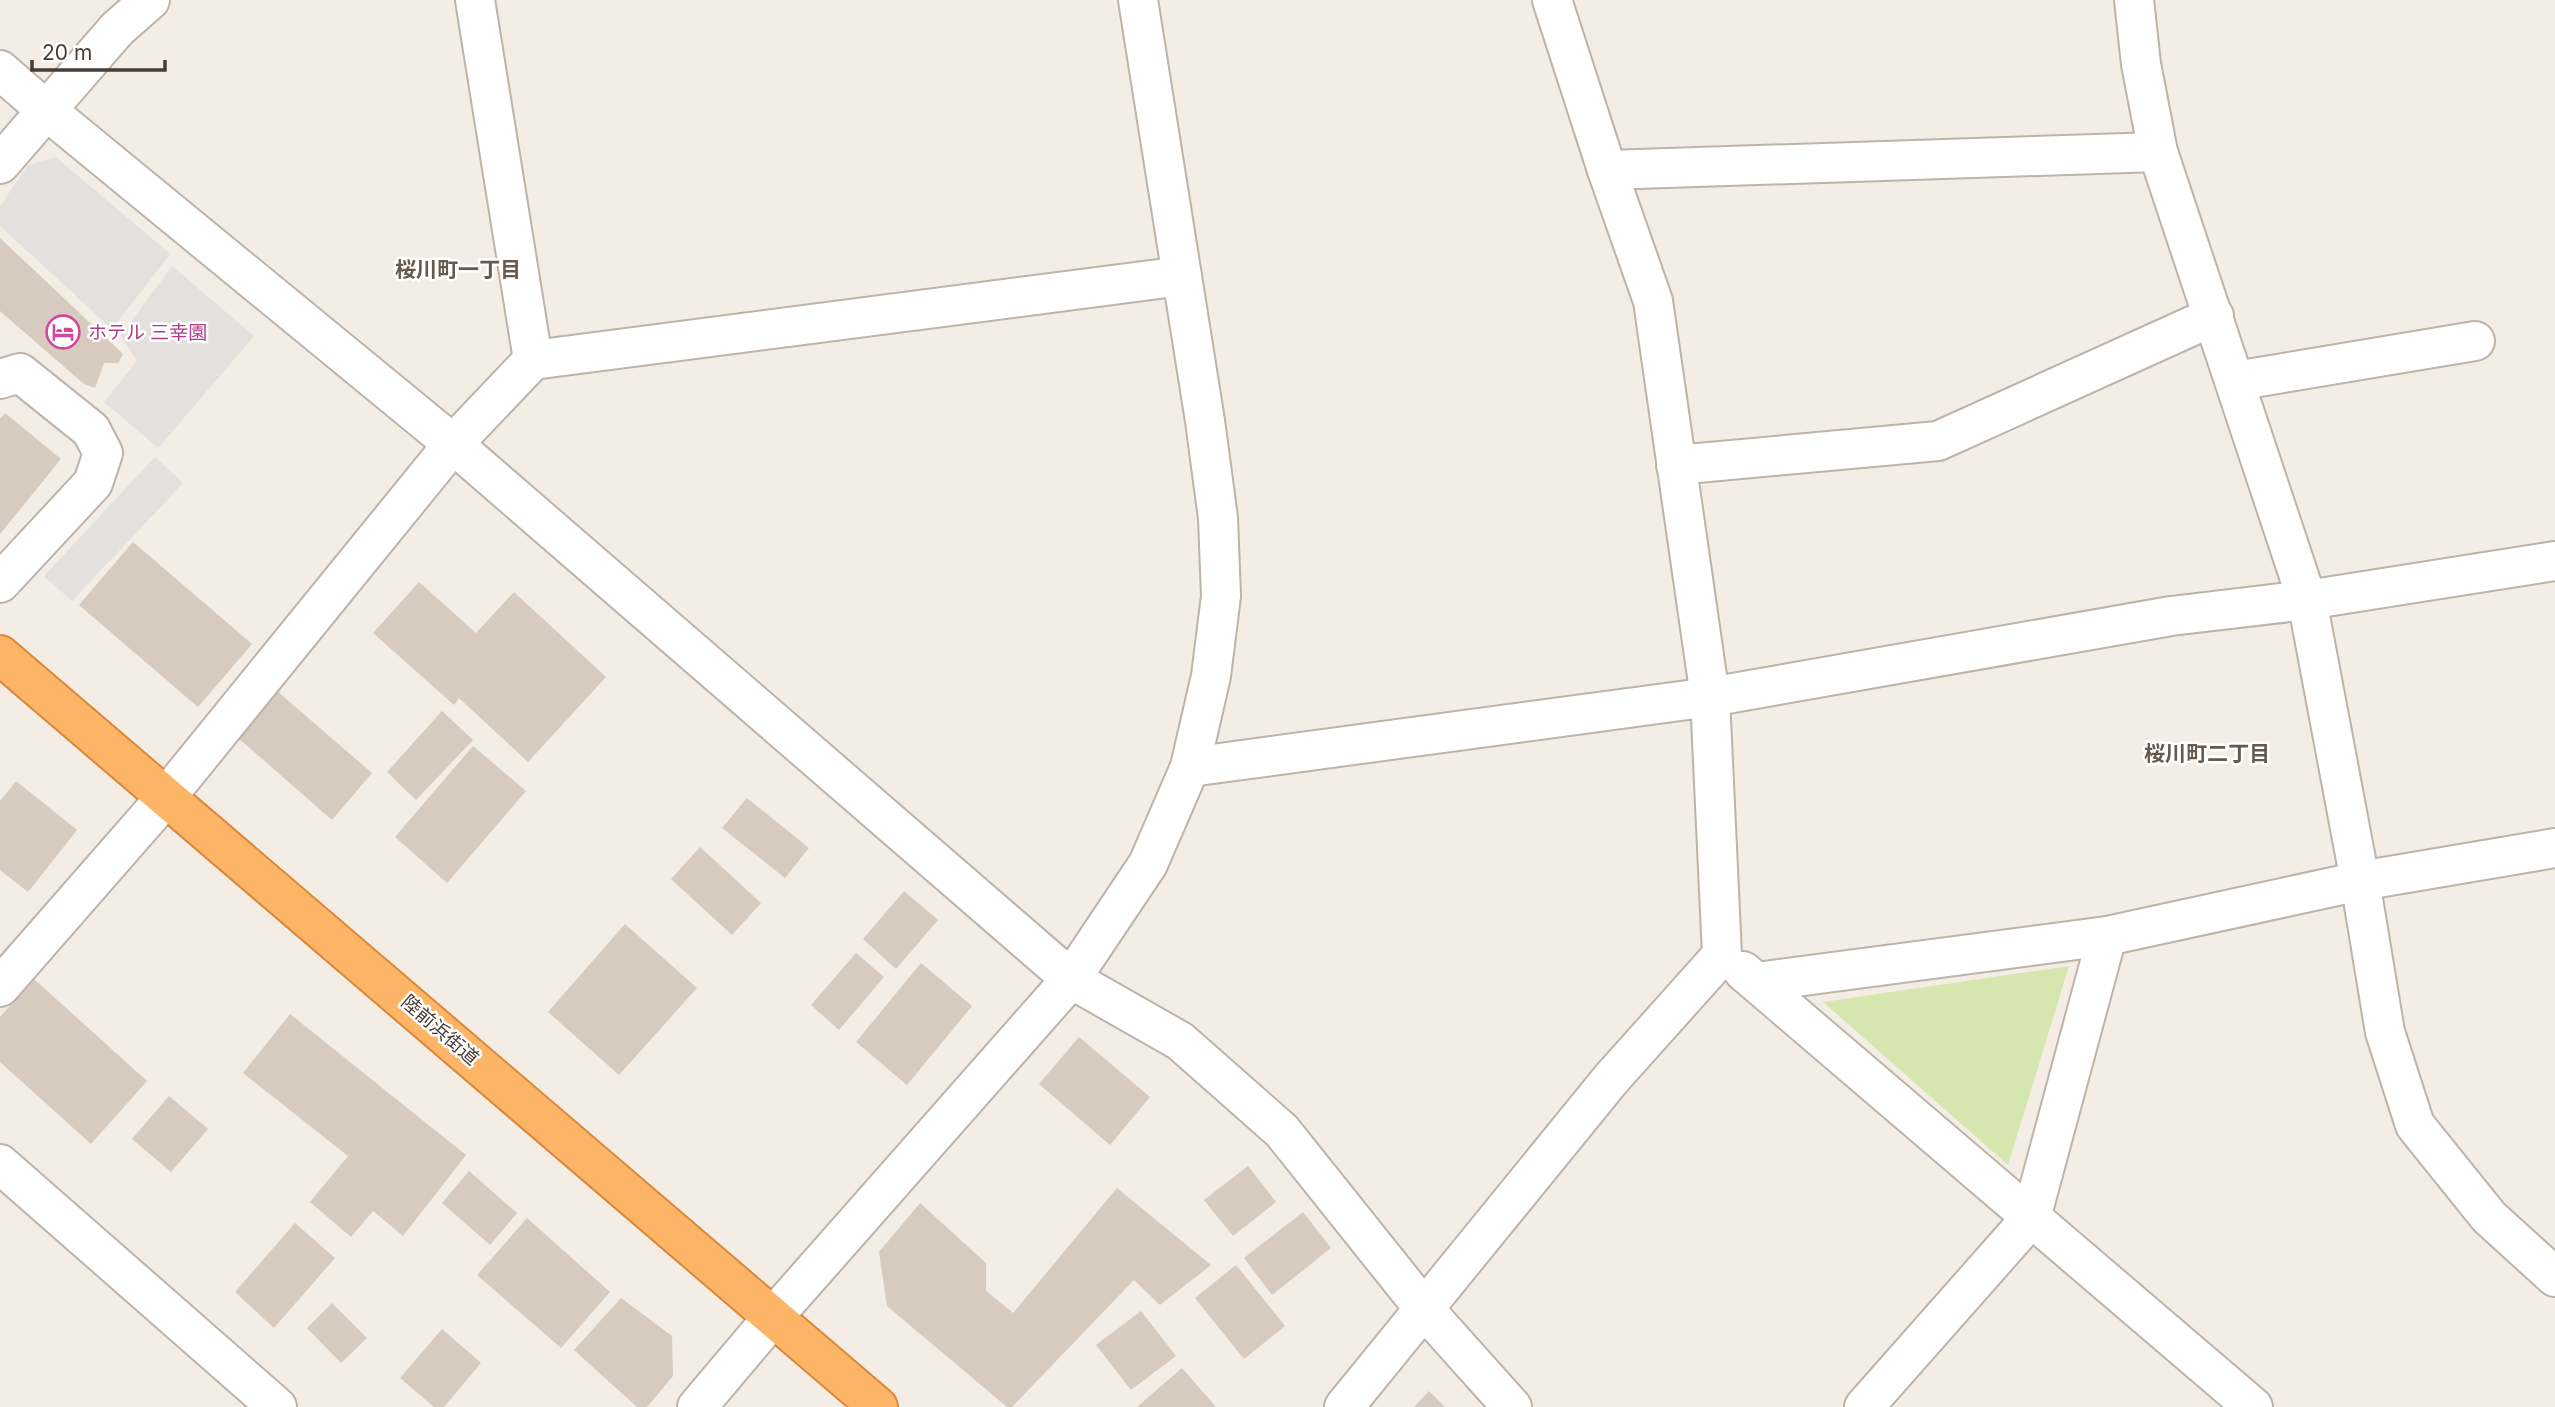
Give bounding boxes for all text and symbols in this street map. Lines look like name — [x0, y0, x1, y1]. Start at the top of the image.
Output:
scale bar — [32, 28, 164, 72]
text: 20 m — [42, 40, 92, 65]
district label: 桜川町一丁目 — [395, 257, 521, 282]
hotel icon: ホテル 三幸園 — [44, 313, 82, 351]
place label: ホテル 三幸園 — [88, 321, 207, 344]
district label: 桜川町二丁目 — [2144, 741, 2270, 766]
street label: 陸前浜街道 — [397, 990, 483, 1070]

